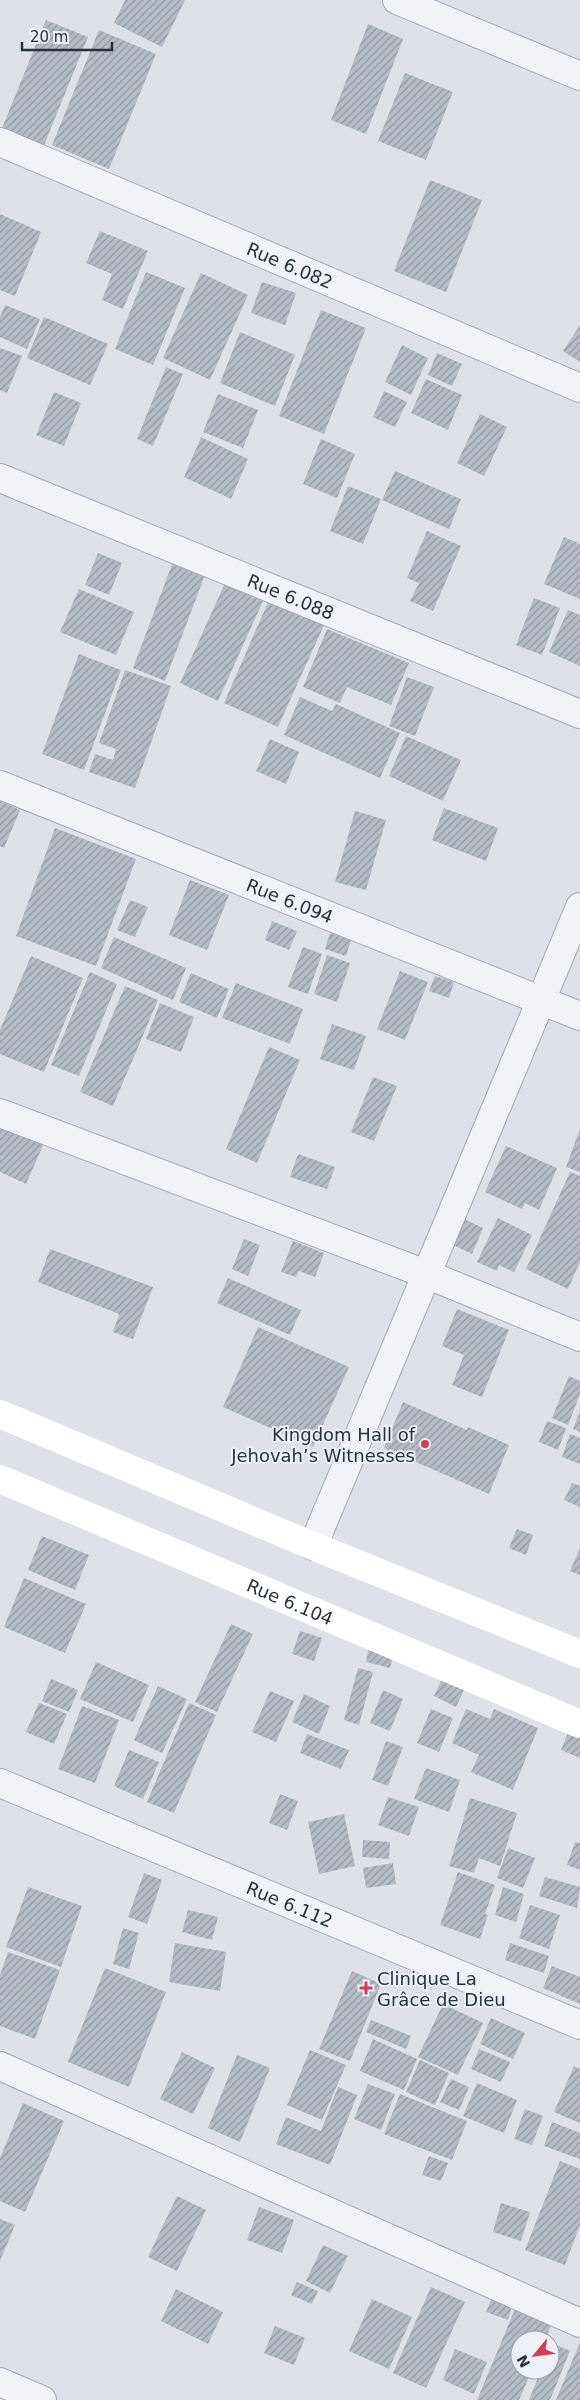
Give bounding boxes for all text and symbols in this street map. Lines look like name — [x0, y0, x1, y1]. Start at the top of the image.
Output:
scale bar — [22, 20, 112, 52]
text: 20 m — [30, 28, 68, 46]
street label: Rue 6.082 — [244, 237, 336, 293]
street label: Rue 6.088 — [245, 569, 337, 623]
street label: Rue 6.094 — [243, 874, 336, 927]
place label: Kingdom Hall of Jehovah’s Witnesses — [230, 1424, 416, 1466]
marker: Kingdom Hall of Jehovah’s Witnesses — [419, 1438, 431, 1450]
street label: Rue 6.104 — [244, 1574, 336, 1629]
street label: Rue 6.112 — [244, 1877, 336, 1931]
place label: Clinique La Grâce de Dieu — [377, 1968, 506, 2010]
marker: Clinique La Grâce de Dieu — [359, 1981, 373, 1995]
north arrow — [510, 2330, 560, 2380]
text: N — [514, 2352, 533, 2370]

